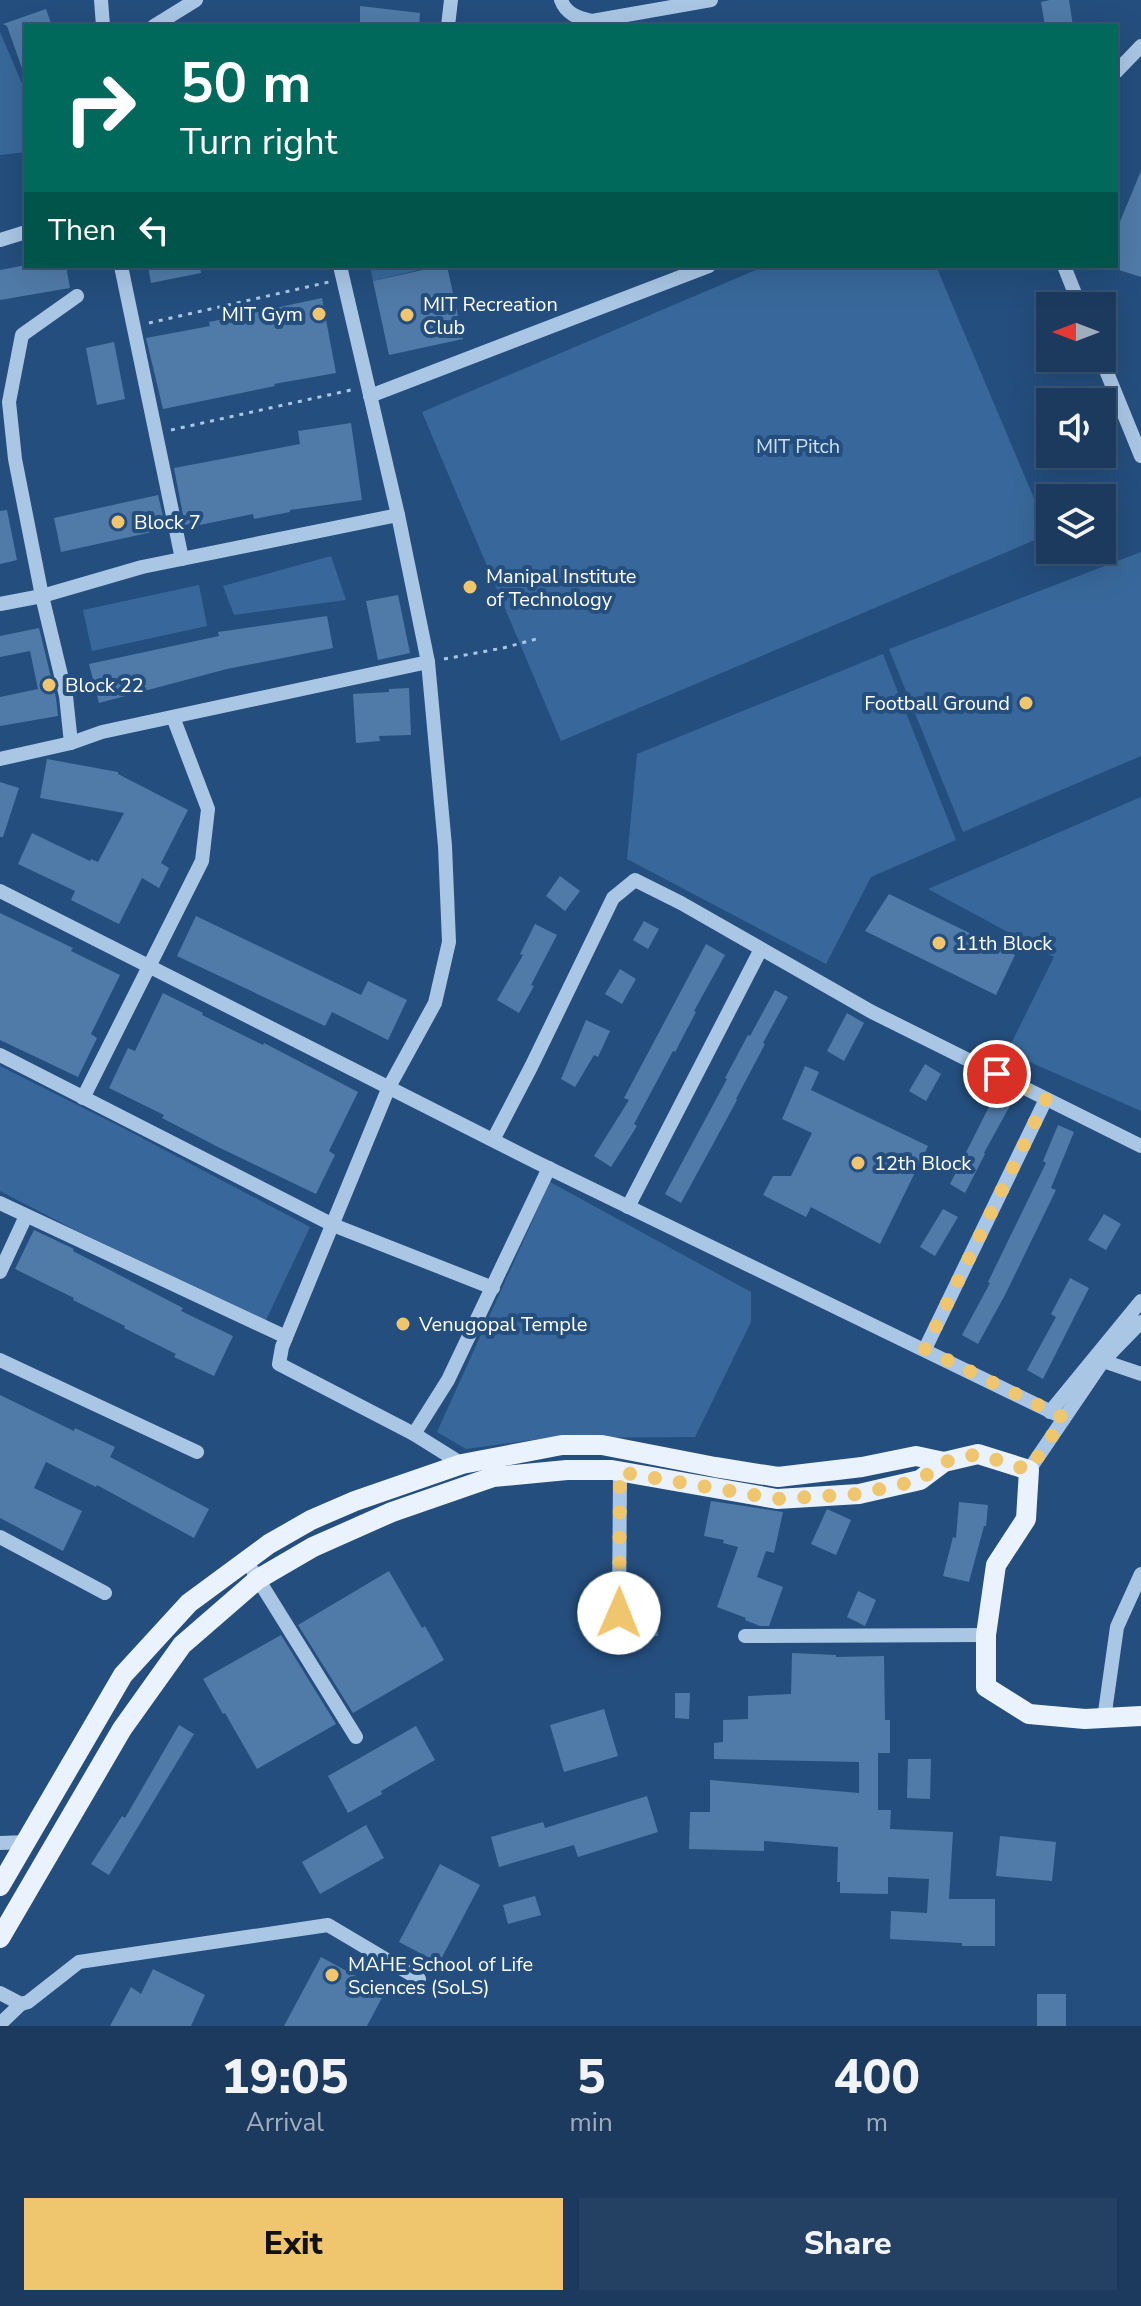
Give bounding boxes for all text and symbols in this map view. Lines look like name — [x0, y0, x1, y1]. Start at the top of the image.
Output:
text: 50 m — [180, 45, 311, 122]
icon: right — [48, 56, 152, 160]
text: Turn right — [180, 118, 337, 167]
icon: left — [132, 208, 176, 252]
text: Then — [48, 210, 116, 251]
place label: MIT Recreation Club — [423, 291, 558, 341]
north arrow — [1036, 292, 1116, 372]
map controls — [1036, 292, 1116, 564]
place label: MIT Gym — [222, 301, 303, 328]
marker: MIT Gym — [310, 305, 328, 323]
marker: MIT Recreation Club — [398, 306, 416, 324]
button: sound — [1036, 388, 1116, 468]
park label: MIT Pitch — [756, 433, 840, 460]
button: layers — [1036, 484, 1116, 564]
place label: Block 7 — [134, 509, 201, 536]
marker: Block 7 — [109, 513, 127, 531]
place label: Manipal Institute of Technology — [486, 563, 636, 613]
marker: Manipal Institute of Technology — [461, 578, 479, 596]
place label: Block 22 — [65, 672, 144, 699]
marker: Block 22 — [40, 676, 58, 694]
place label: Football Ground — [864, 690, 1010, 717]
marker: Football Ground — [1017, 694, 1035, 712]
place label: 11th Block — [955, 930, 1053, 957]
marker: 11th Block — [930, 934, 948, 952]
pin — [963, 1040, 1031, 1108]
icon: arrive — [975, 1052, 1019, 1096]
place label: 12th Block — [874, 1150, 972, 1177]
marker: 12th Block — [849, 1154, 867, 1172]
place label: Venugopal Temple — [418, 1311, 587, 1338]
marker: Venugopal Temple — [394, 1315, 412, 1333]
position arrow — [577, 1571, 661, 1655]
place label: MAHE School of Life Sciences (SoLS) — [348, 1951, 533, 2001]
marker: MAHE School of Life Sciences (SoLS) — [323, 1966, 341, 1984]
text: 19:05 — [221, 2044, 349, 2110]
text: 5 — [577, 2044, 606, 2110]
text: 400 — [834, 2044, 920, 2110]
text: Arrival — [246, 2105, 324, 2140]
text: min — [570, 2105, 613, 2140]
text: m — [866, 2105, 888, 2140]
button: Exit — [24, 2198, 563, 2290]
button: Share — [579, 2198, 1117, 2290]

